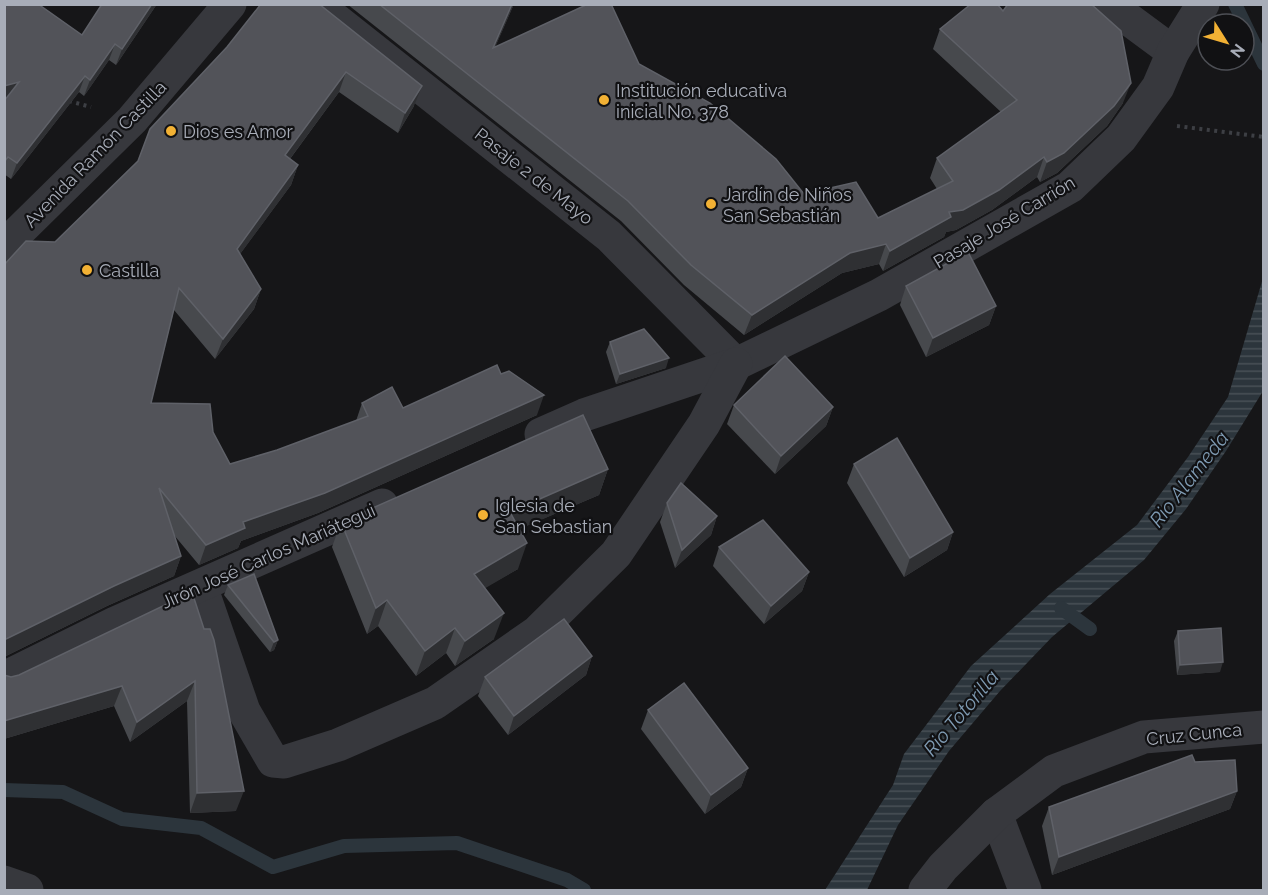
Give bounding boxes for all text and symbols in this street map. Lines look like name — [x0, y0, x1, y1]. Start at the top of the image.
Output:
north arrow — [1196, 12, 1256, 72]
text: N — [1226, 40, 1249, 61]
street label: Avenida Ramón Castilla — [20, 76, 170, 232]
place label: Institución educativa inicial No. 378 — [616, 80, 787, 122]
marker: Institución educativa inicial No. 378 — [597, 93, 611, 107]
place label: Dios es Amor — [183, 121, 293, 142]
street label: Pasaje 2 de Mayo — [471, 123, 598, 229]
marker: Dios es Amor — [164, 124, 178, 138]
street label: Pasaje José Carrión — [930, 172, 1078, 272]
place label: Jardín de Niños San Sebastián — [723, 184, 852, 226]
marker: Jardín de Niños San Sebastián — [704, 197, 718, 211]
place label: Castilla — [99, 260, 159, 281]
marker: Castilla — [80, 263, 94, 277]
water label: Rio Alameda — [1144, 426, 1234, 532]
place label: Iglesia de San Sebastian — [495, 495, 612, 537]
street label: Jirón José Carlos Mariátegui — [158, 499, 378, 613]
marker: Iglesia de San Sebastian — [476, 508, 490, 522]
water label: Rio Totorilla — [918, 665, 1004, 761]
street label: Cruz Cunca — [1145, 719, 1243, 749]

